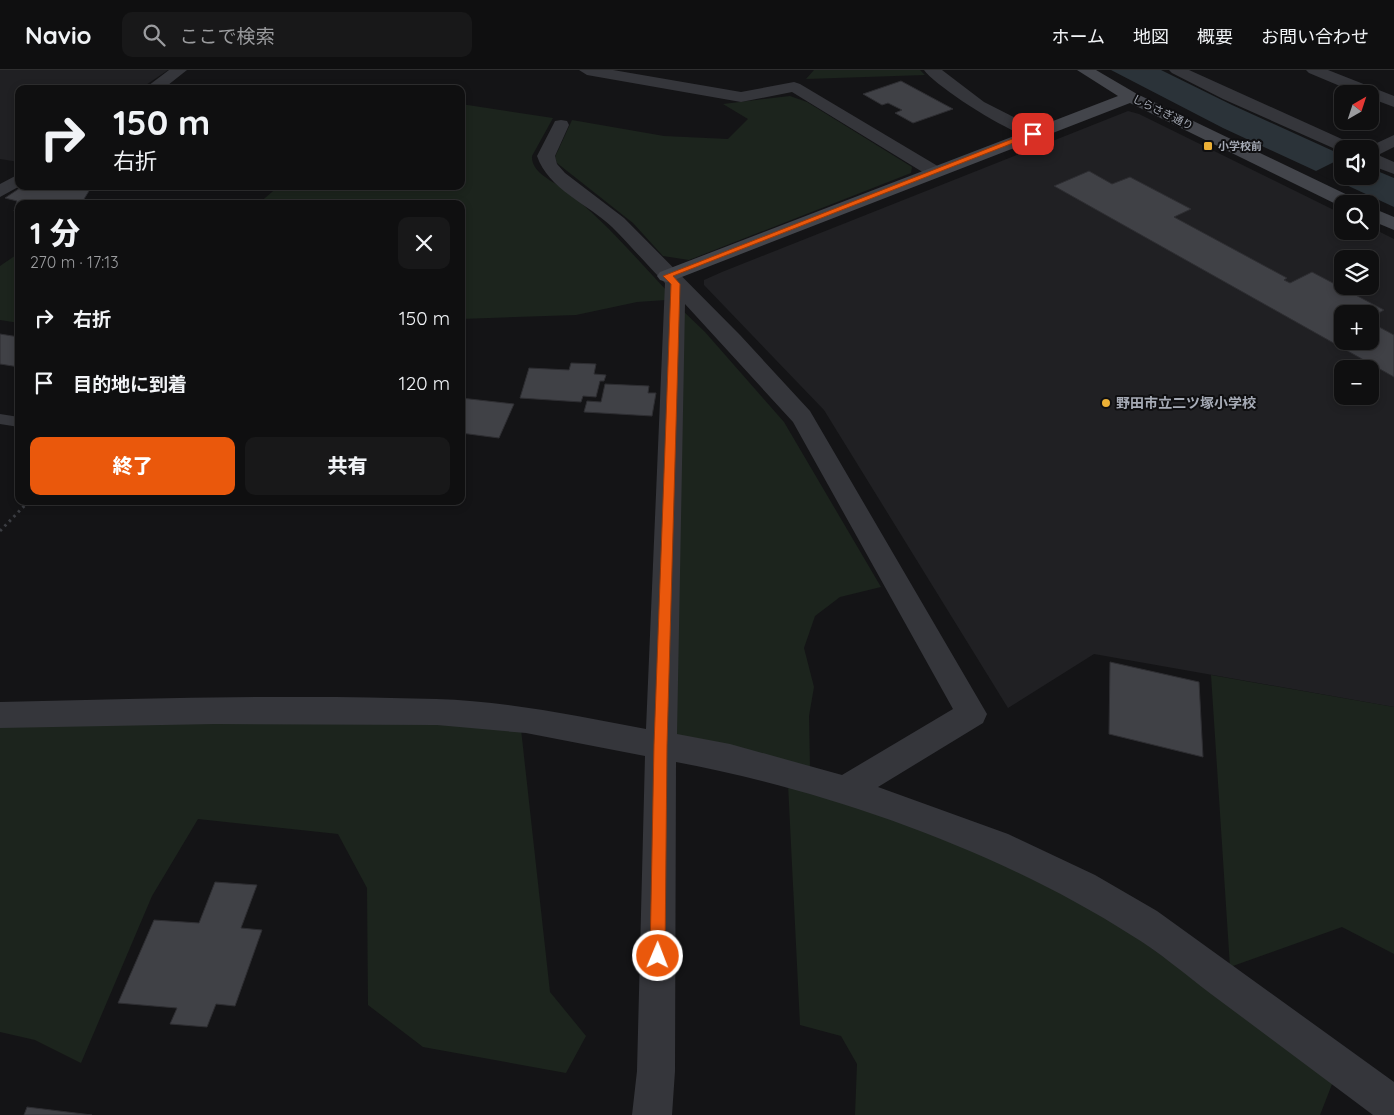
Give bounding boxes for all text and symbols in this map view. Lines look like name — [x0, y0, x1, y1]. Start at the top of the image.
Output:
search box — [122, 12, 472, 57]
text: Navio — [25, 20, 92, 50]
icon: search — [140, 21, 168, 49]
text: ここで検索 — [180, 24, 275, 48]
text: ホーム — [1052, 25, 1105, 48]
text: 地図 — [1133, 25, 1169, 48]
text: 概要 — [1197, 25, 1233, 48]
text: お問い合わせ — [1261, 25, 1369, 48]
north arrow — [1334, 85, 1379, 130]
map controls — [1334, 85, 1379, 405]
street label: しらさぎ通り — [1130, 91, 1196, 133]
text: 150 m — [113, 100, 210, 144]
icon: right — [30, 105, 95, 170]
pin — [1012, 113, 1054, 155]
icon: arrive — [1019, 120, 1047, 148]
place label: 小学校前 — [1218, 139, 1262, 153]
marker: 小学校前 — [1202, 140, 1214, 152]
button: sound — [1334, 140, 1379, 185]
text: 右折 — [113, 147, 157, 175]
button: search — [1334, 195, 1379, 240]
text: 1 分 — [30, 214, 80, 252]
button: close — [398, 217, 450, 269]
button: layers — [1334, 250, 1379, 295]
text: 270 m · 17:13 — [30, 252, 119, 272]
icon: right — [30, 304, 58, 332]
button: + — [1334, 305, 1379, 350]
text: 150 m — [399, 306, 450, 330]
text: 右折 — [73, 307, 111, 331]
button: − — [1334, 360, 1379, 405]
icon: arrive — [30, 369, 58, 397]
text: 120 m — [399, 371, 450, 395]
text: 目的地に到着 — [73, 372, 187, 396]
place label: 野田市立二ツ塚小学校 — [1116, 394, 1256, 412]
marker: 野田市立二ツ塚小学校 — [1100, 397, 1112, 409]
button: 終了 — [30, 437, 235, 495]
button: 共有 — [245, 437, 450, 495]
position arrow — [631, 929, 683, 981]

